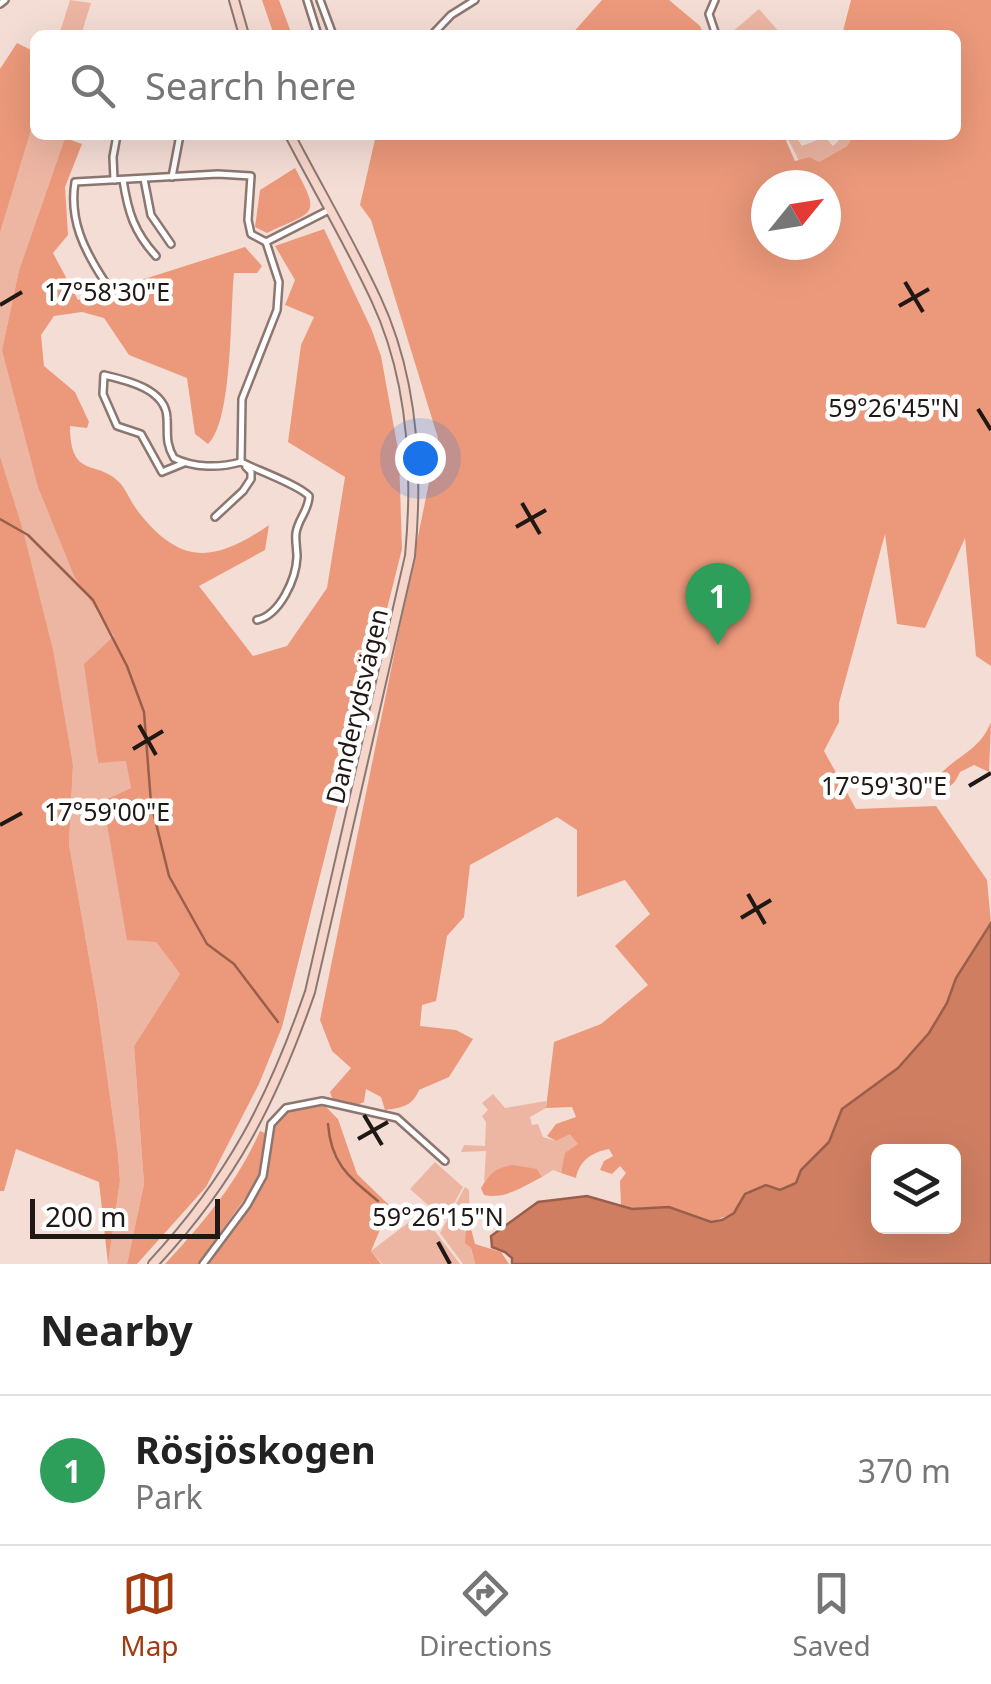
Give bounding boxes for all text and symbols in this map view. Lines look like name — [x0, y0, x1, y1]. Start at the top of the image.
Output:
search box — [30, 30, 961, 140]
icon: search — [65, 58, 120, 113]
text: Search here — [145, 59, 356, 111]
north arrow — [751, 170, 841, 260]
text: 17°58'30"E — [44, 274, 170, 308]
text: 59°26'45"N — [828, 390, 960, 424]
your location — [395, 433, 446, 484]
pin: 1 — [686, 562, 750, 645]
street label: Danderydsvägen — [317, 605, 395, 807]
text: 17°59'30"E — [821, 768, 947, 802]
text: 17°59'00"E — [44, 794, 170, 828]
map controls — [871, 1144, 961, 1234]
button: layers — [871, 1144, 961, 1234]
scale bar — [30, 1194, 220, 1238]
text: 200 m — [45, 1197, 127, 1235]
text: 59°26'15"N — [372, 1199, 504, 1233]
text: Nearby — [40, 1301, 193, 1358]
text: Rösjöskogen — [135, 1423, 376, 1475]
text: 1 — [63, 1449, 82, 1492]
text: 370 m — [858, 1449, 951, 1492]
text: Park — [135, 1475, 203, 1518]
tab: Map — [120, 1566, 179, 1664]
tab: Directions — [419, 1566, 552, 1664]
tab: Saved — [792, 1566, 871, 1664]

